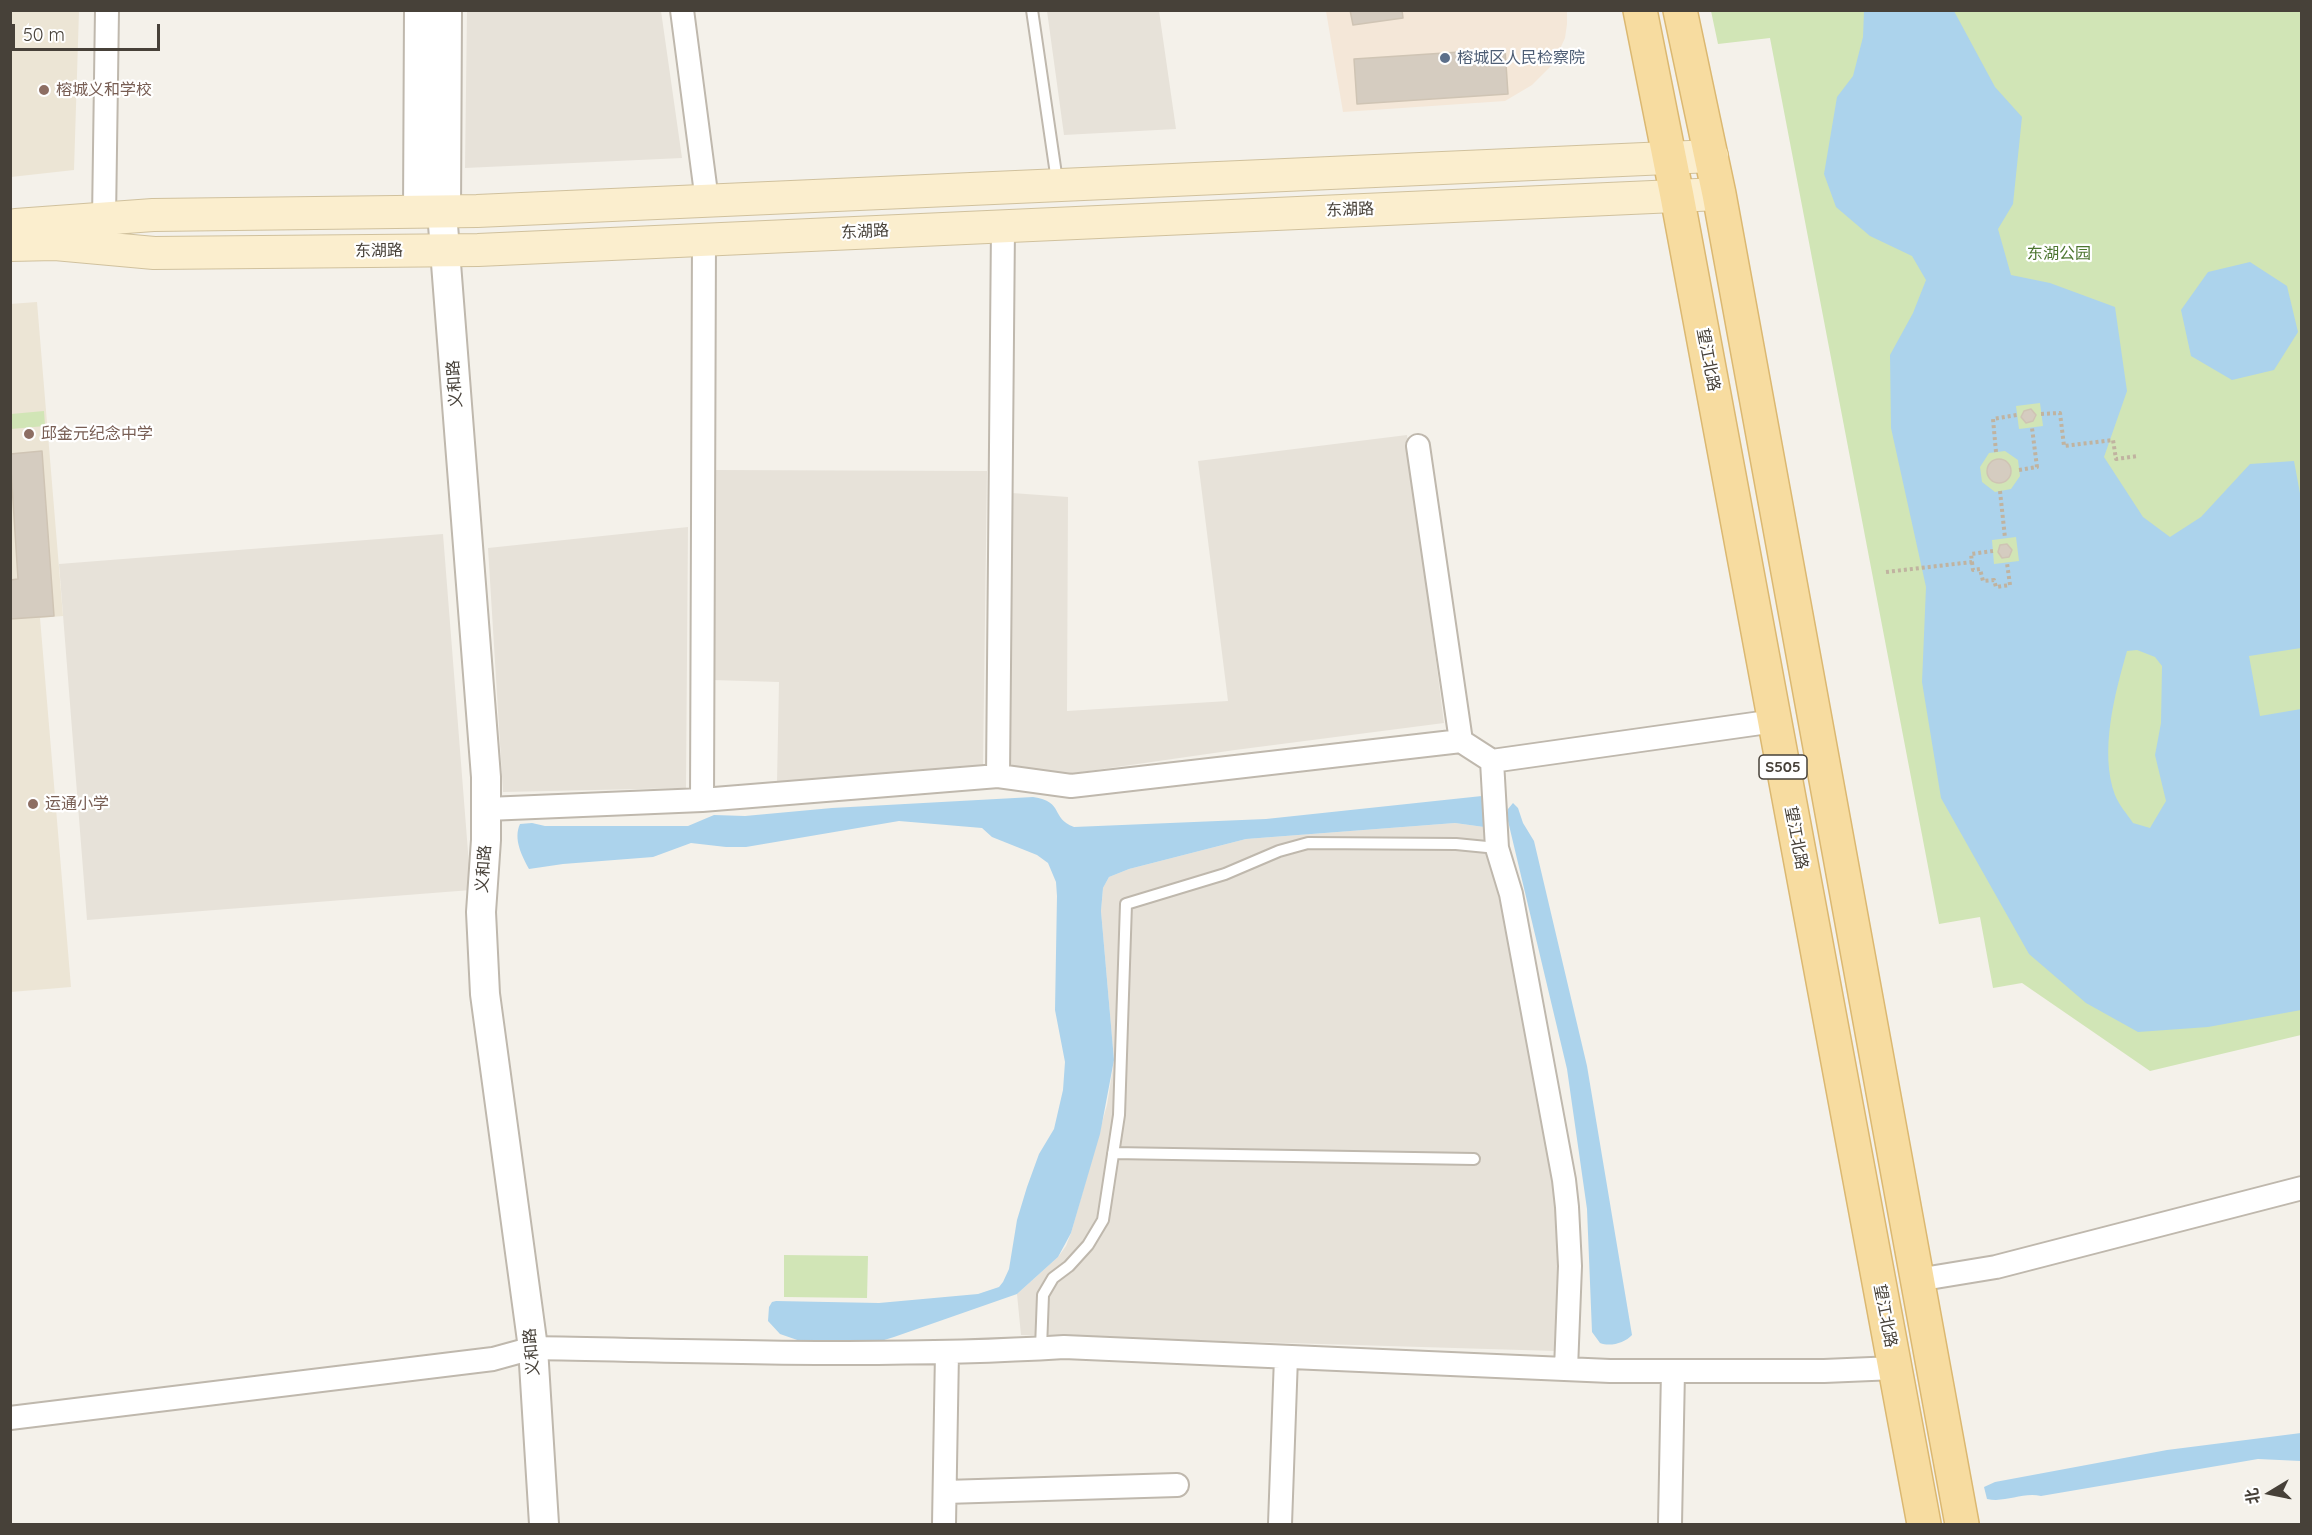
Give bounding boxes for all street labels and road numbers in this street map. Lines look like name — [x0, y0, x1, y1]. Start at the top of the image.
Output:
street label: 东湖路 — [1326, 200, 1374, 220]
street label: 东湖路 — [841, 221, 889, 243]
street label: 东湖路 — [355, 241, 403, 261]
street label: 望江北路 — [1692, 327, 1724, 393]
street label: 义和路 — [444, 359, 466, 409]
road number: S505 — [1759, 755, 1807, 779]
street label: 望江北路 — [1780, 805, 1812, 871]
street label: 义和路 — [473, 844, 495, 894]
street label: 望江北路 — [1869, 1283, 1901, 1349]
street label: 义和路 — [520, 1327, 544, 1377]

